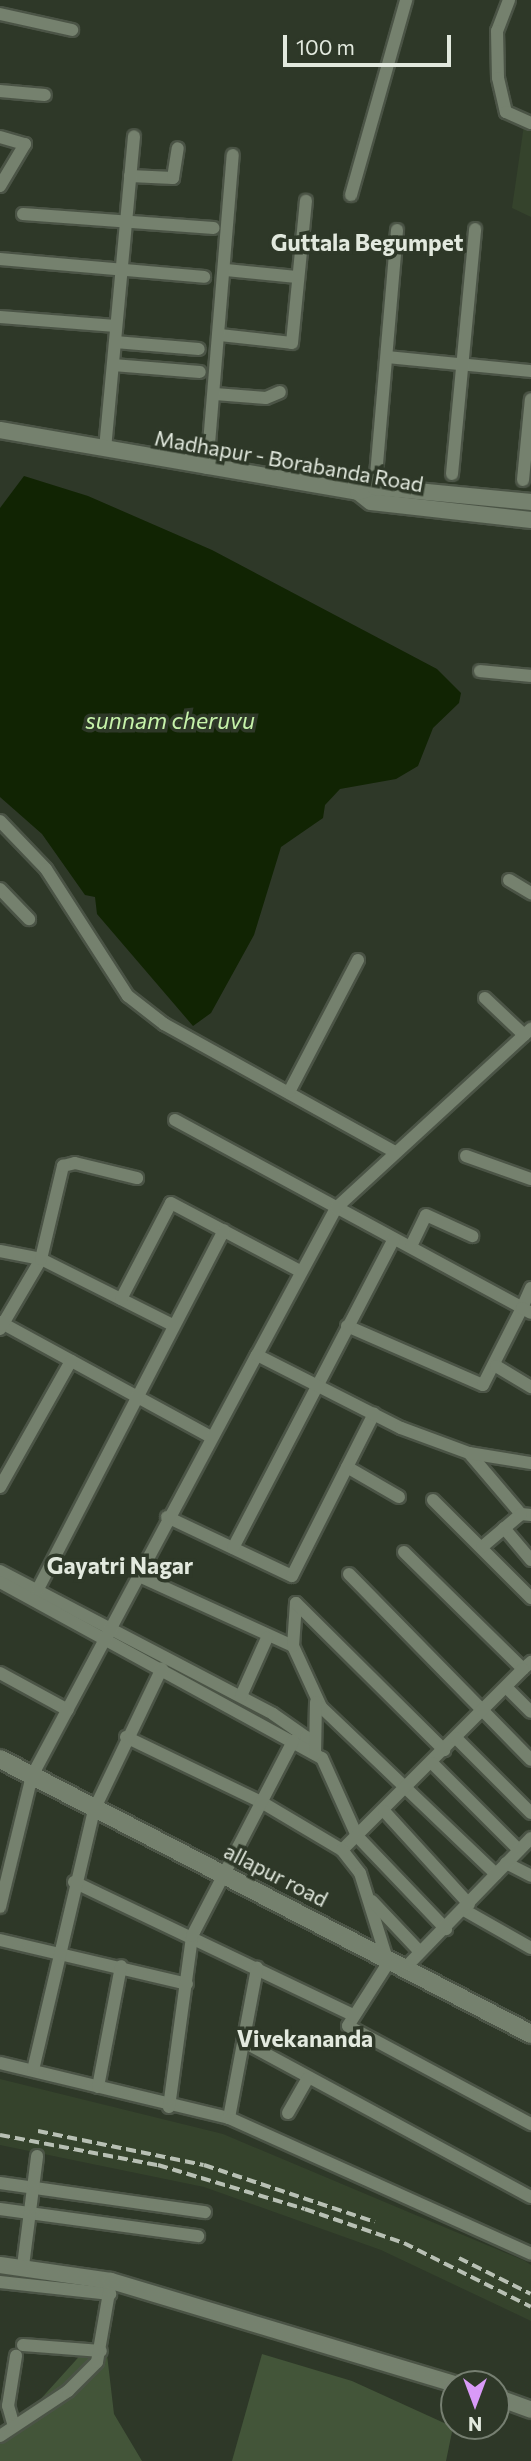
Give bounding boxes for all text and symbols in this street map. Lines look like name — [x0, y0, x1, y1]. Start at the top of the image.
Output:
scale bar — [286, 21, 454, 65]
text: 100 m — [296, 34, 355, 59]
district label: Guttala Begumpet — [271, 228, 463, 256]
street label: Madhapur - Borabanda Road — [153, 425, 425, 497]
water label: sunnam cheruvu — [85, 706, 255, 734]
district label: Gayatri Nagar — [47, 1551, 193, 1579]
street label: allapur road — [220, 1838, 332, 1912]
district label: Vivekananda — [237, 2024, 373, 2052]
north arrow — [440, 2370, 510, 2440]
text: N — [468, 2413, 482, 2436]

